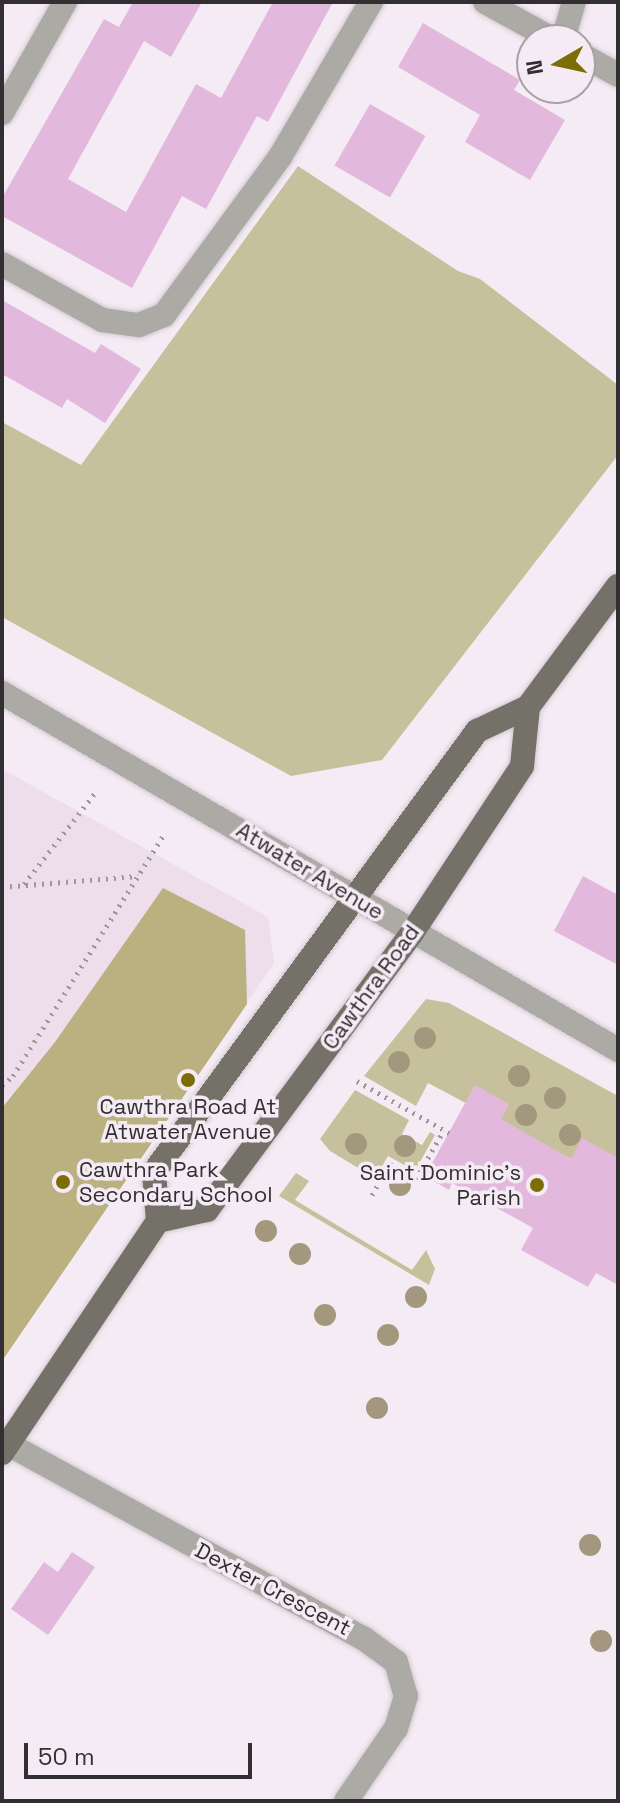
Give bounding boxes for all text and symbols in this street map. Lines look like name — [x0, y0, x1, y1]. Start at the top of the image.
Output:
north arrow — [516, 24, 596, 104]
text: N — [519, 58, 549, 77]
street label: Atwater Avenue — [231, 817, 389, 925]
street label: Cawthra Road — [317, 919, 425, 1055]
marker: Cawthra Road At Atwater Avenue — [179, 1071, 197, 1089]
place label: Cawthra Road At Atwater Avenue — [99, 1093, 277, 1144]
place label: Cawthra Park Secondary School — [79, 1156, 273, 1208]
place label: Saint Dominic's Parish — [360, 1159, 521, 1210]
marker: Cawthra Park Secondary School — [54, 1173, 72, 1191]
marker: Saint Dominic's Parish — [528, 1176, 546, 1194]
street label: Dexter Crescent — [191, 1537, 355, 1641]
scale bar — [28, 1727, 256, 1777]
text: 50 m — [38, 1741, 95, 1772]

